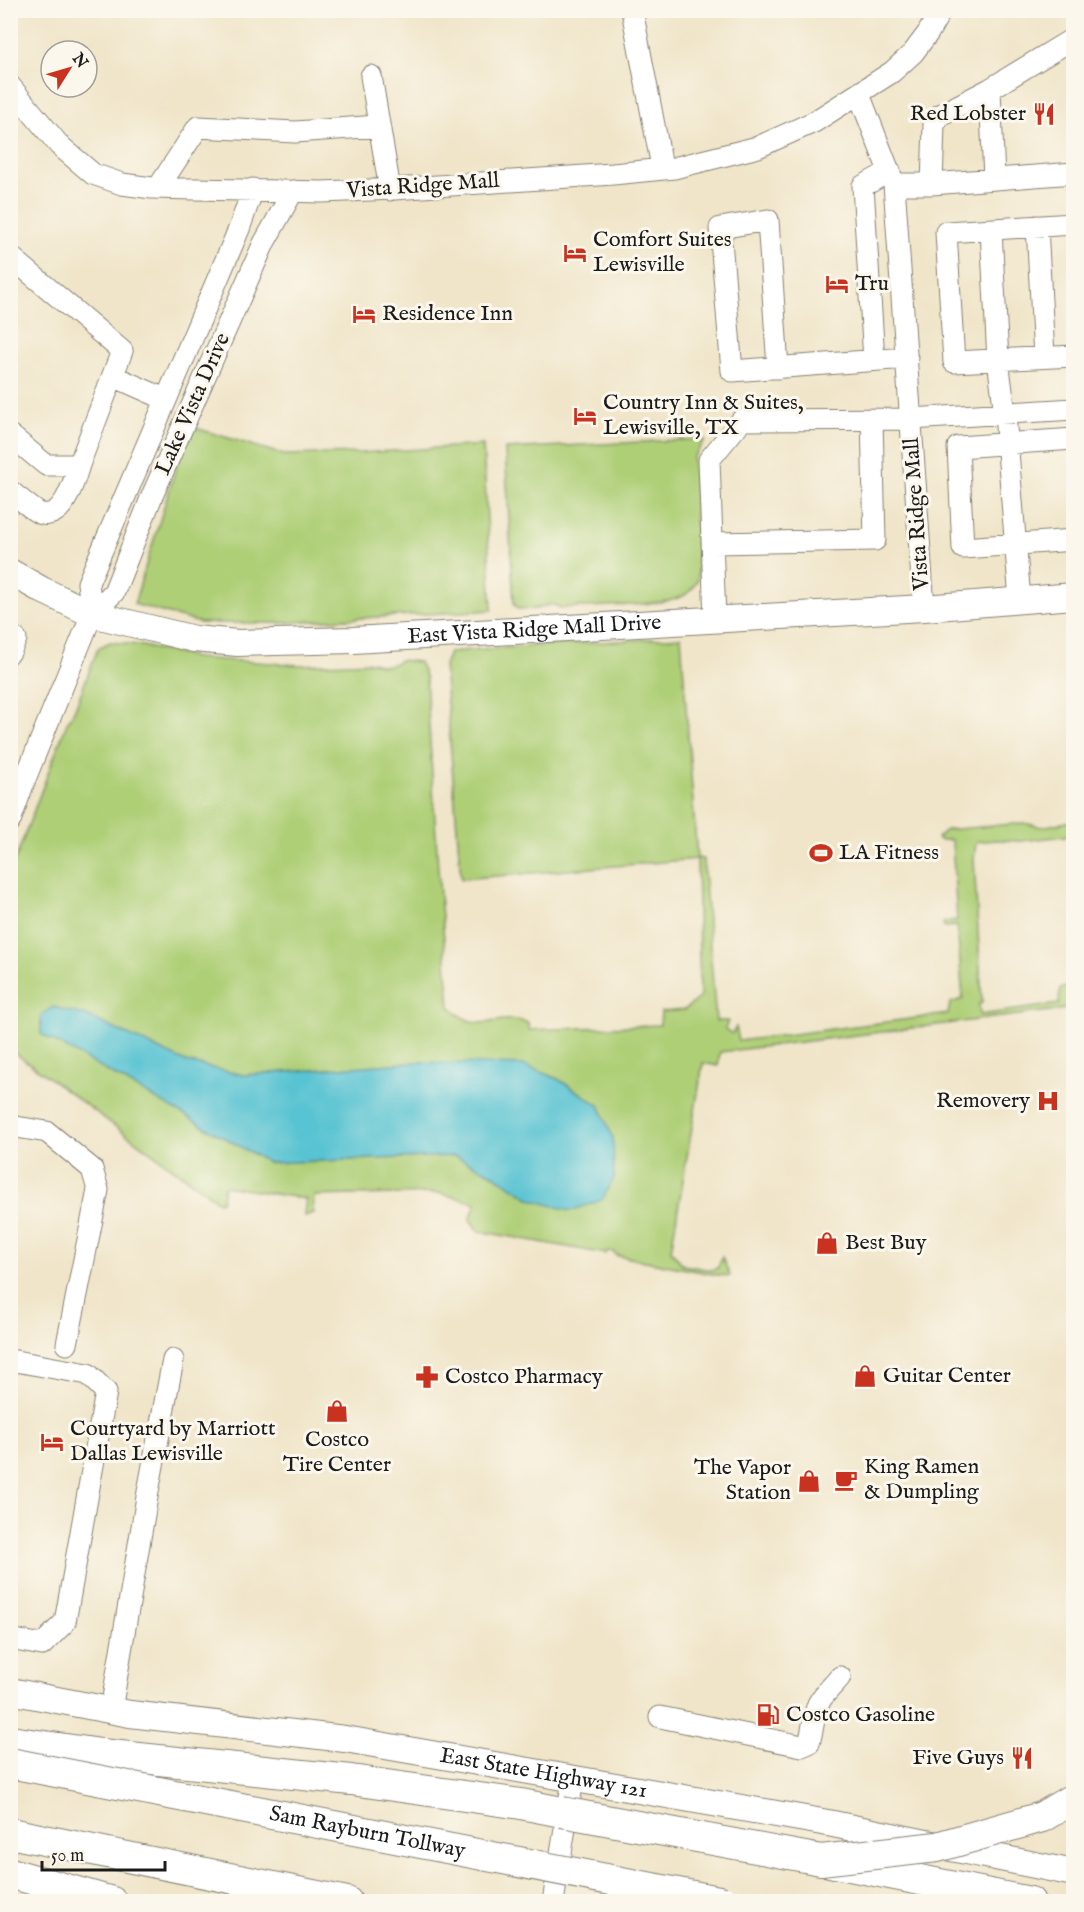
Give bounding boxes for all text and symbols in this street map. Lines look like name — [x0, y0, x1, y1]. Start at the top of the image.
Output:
north arrow — [39, 39, 99, 99]
text: N — [67, 49, 92, 73]
place label: Red Lobster — [910, 100, 1026, 128]
restaurant icon: Red Lobster — [1031, 101, 1057, 127]
street label: Vista Ridge Mall — [345, 167, 500, 205]
place label: Comfort Suites Lewisville — [593, 226, 732, 279]
hotel icon: Comfort Suites Lewisville — [562, 240, 588, 266]
place label: Tru — [855, 270, 889, 298]
hotel icon: Tru — [824, 271, 850, 297]
place label: Residence Inn — [382, 300, 513, 328]
hotel icon: Residence Inn — [351, 301, 377, 327]
street label: Lake Vista Drive — [149, 329, 237, 479]
place label: Country Inn & Suites, Lewisville, TX — [603, 389, 804, 442]
hotel icon: Country Inn & Suites, Lewisville, TX — [572, 403, 598, 429]
street label: Vista Ridge Mall — [898, 437, 936, 592]
street label: East Vista Ridge Mall Drive — [407, 609, 662, 651]
place label: LA Fitness — [839, 839, 939, 867]
sports icon: LA Fitness — [808, 840, 834, 866]
place label: Removery — [936, 1087, 1030, 1115]
hospital icon: Removery — [1035, 1088, 1061, 1114]
place label: Best Buy — [845, 1229, 927, 1257]
shop icon: Best Buy — [814, 1230, 840, 1256]
place label: Guitar Center — [883, 1362, 1011, 1390]
place label: Costco Pharmacy — [445, 1363, 603, 1391]
shop icon: Guitar Center — [852, 1363, 878, 1389]
pharmacy icon: Costco Pharmacy — [414, 1364, 440, 1390]
shop icon: Costco Tire Center — [324, 1398, 350, 1424]
place label: Courtyard by Marriott Dallas Lewisville — [70, 1415, 276, 1468]
place label: Costco Tire Center — [283, 1426, 391, 1479]
hotel icon: Courtyard by Marriott Dallas Lewisville — [39, 1429, 65, 1455]
place label: King Ramen & Dumpling — [864, 1453, 980, 1506]
place label: The Vapor Station — [694, 1454, 791, 1507]
cafe icon: King Ramen & Dumpling — [833, 1467, 859, 1493]
shop icon: The Vapor Station — [796, 1468, 822, 1494]
place label: Costco Gasoline — [786, 1701, 935, 1729]
fuel station icon: Costco Gasoline — [755, 1702, 781, 1728]
street label: East State Highway 121 — [438, 1742, 649, 1805]
place label: Five Guys — [912, 1744, 1004, 1772]
restaurant icon: Five Guys — [1009, 1745, 1035, 1771]
street label: Sam Rayburn Tollway — [267, 1800, 468, 1865]
scale bar — [42, 1834, 165, 1872]
text: 50 m — [51, 1845, 84, 1868]

